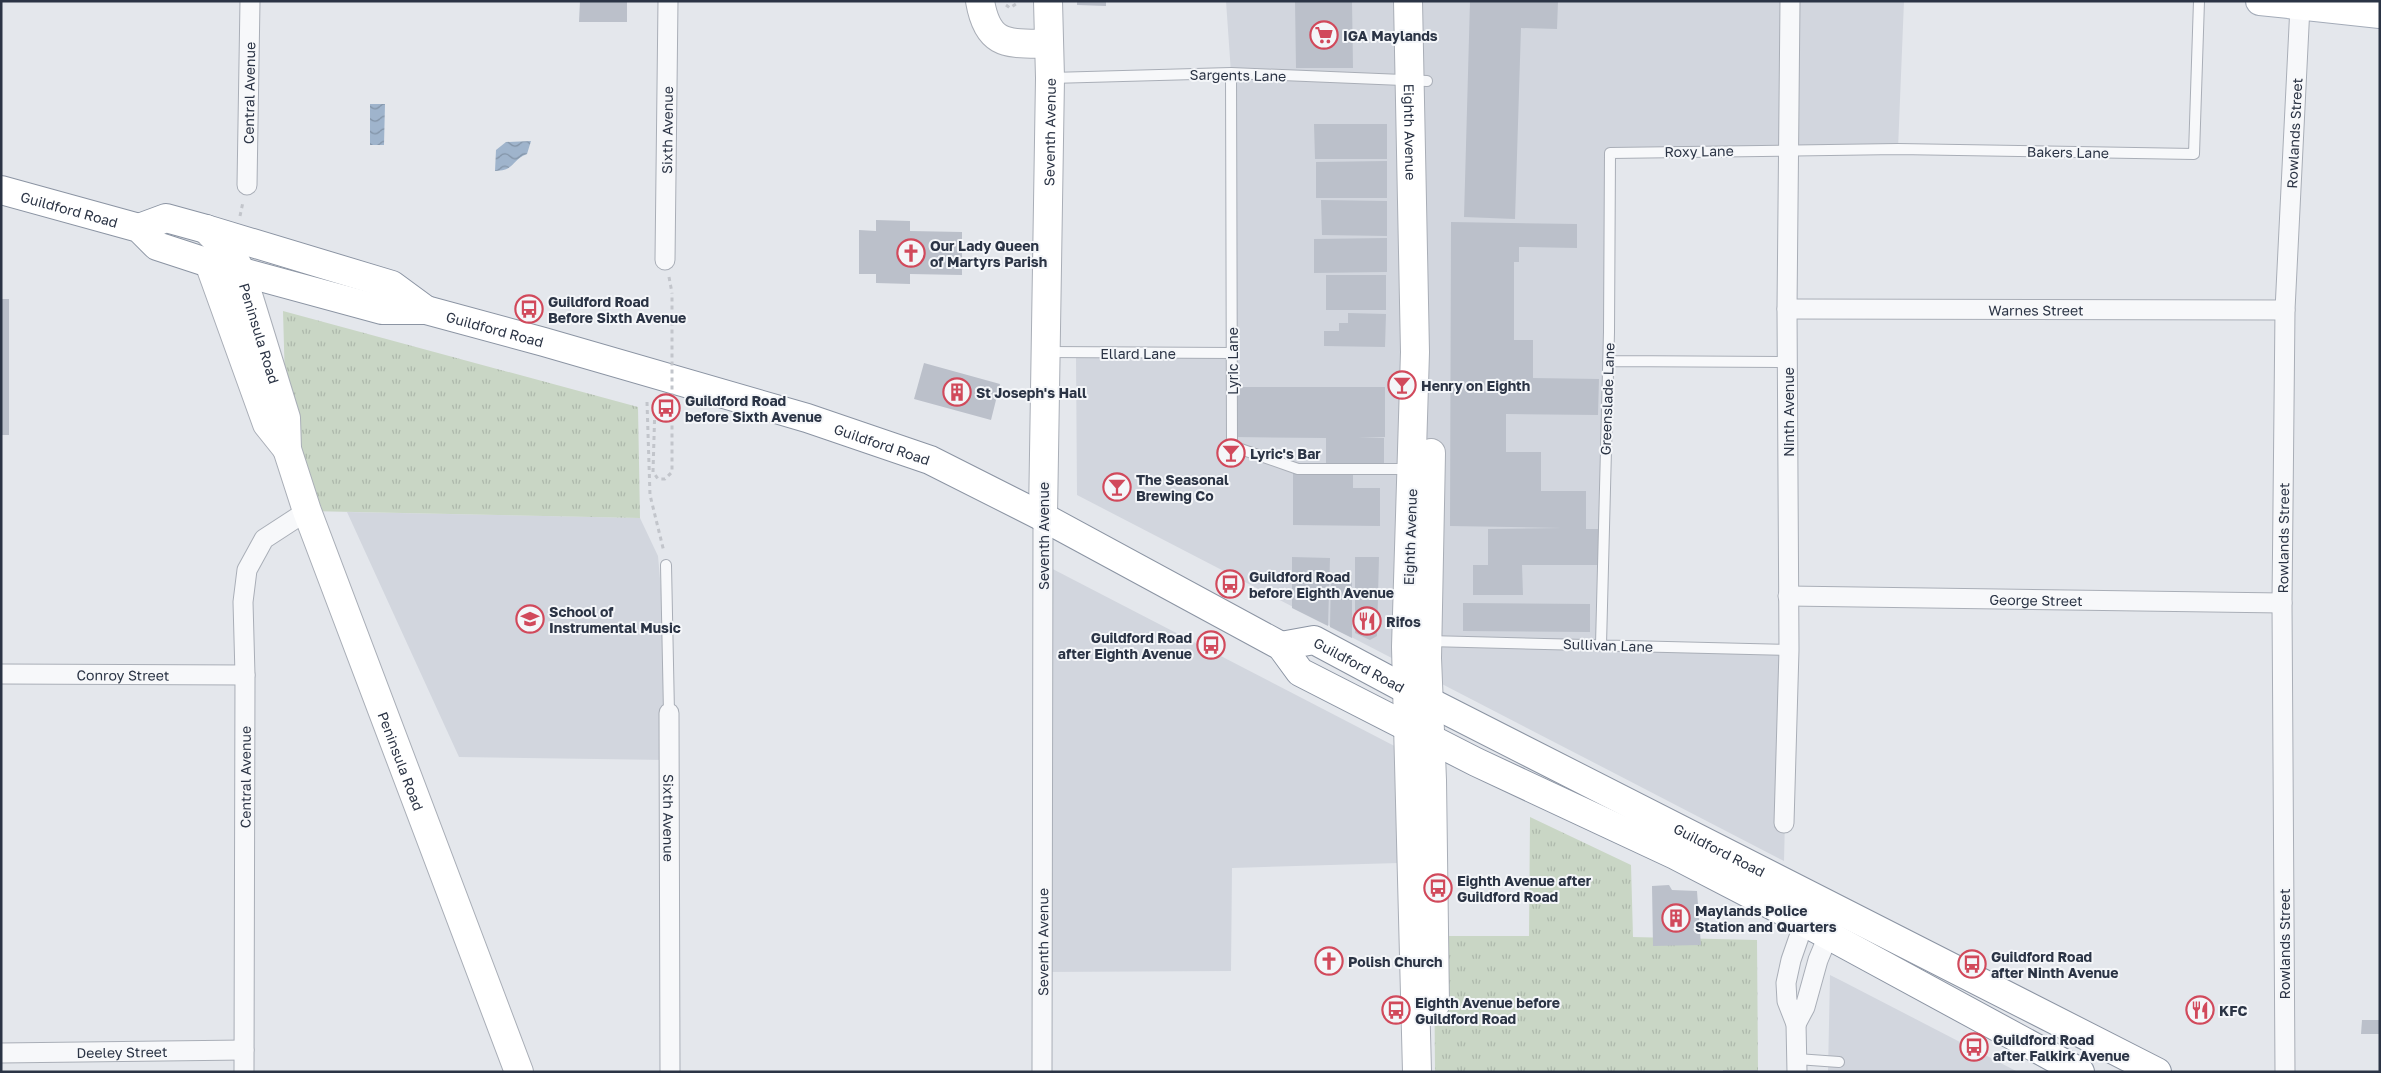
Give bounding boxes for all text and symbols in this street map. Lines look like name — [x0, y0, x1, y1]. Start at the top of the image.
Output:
supermarket icon: IGA Maylands — [1309, 20, 1339, 50]
place label: IGA Maylands — [1343, 27, 1438, 44]
street label: Central Avenue — [239, 42, 258, 144]
street label: Sargents Lane — [1190, 66, 1286, 84]
street label: Rowlands Street — [2282, 77, 2305, 189]
street label: Seventh Avenue — [1040, 78, 1058, 186]
street label: Eighth Avenue — [1401, 84, 1420, 180]
street label: Sixth Avenue — [657, 86, 676, 174]
street label: Roxy Lane — [1664, 142, 1734, 160]
street label: Bakers Lane — [2027, 143, 2109, 161]
street label: Guildford Road — [19, 187, 120, 230]
place label: Our Lady Queen of Martyrs Parish — [930, 237, 1047, 270]
church icon: Our Lady Queen of Martyrs Parish — [896, 238, 926, 268]
street label: Peninsula Road — [236, 281, 283, 386]
place label: Guildford Road Before Sixth Avenue — [548, 293, 686, 326]
bus stop icon: Guildford Road Before Sixth Avenue — [514, 294, 544, 324]
street label: Warnes Street — [1988, 301, 2084, 318]
street label: Guildford Road — [444, 307, 546, 350]
street label: Lyric Lane — [1224, 327, 1241, 395]
street label: Greenslade Lane — [1597, 342, 1617, 456]
street label: Ellard Lane — [1100, 345, 1176, 362]
street label: Ninth Avenue — [1780, 367, 1797, 457]
bar icon: Henry on Eighth — [1387, 370, 1417, 400]
building icon: St Joseph's Hall — [942, 377, 972, 407]
place label: Henry on Eighth — [1421, 377, 1530, 394]
place label: St Joseph's Hall — [976, 384, 1087, 401]
place label: Guildford Road before Sixth Avenue — [685, 392, 822, 425]
bus stop icon: Guildford Road before Sixth Avenue — [651, 393, 681, 423]
street label: Guildford Road — [832, 419, 932, 468]
bar icon: Lyric's Bar — [1216, 438, 1246, 468]
place label: Lyric's Bar — [1250, 445, 1321, 462]
place label: The Seasonal Brewing Co — [1136, 471, 1229, 504]
bar icon: The Seasonal Brewing Co — [1102, 472, 1132, 502]
street label: Seventh Avenue — [1035, 482, 1052, 590]
street label: Rowlands Street — [2274, 482, 2292, 594]
street label: Eighth Avenue — [1400, 488, 1420, 586]
place label: Guildford Road before Eighth Avenue — [1249, 568, 1394, 601]
bus stop icon: Guildford Road before Eighth Avenue — [1215, 569, 1245, 599]
street label: George Street — [1989, 590, 2083, 609]
place label: School of Instrumental Music — [549, 603, 681, 636]
school or university icon: School of Instrumental Music — [515, 604, 545, 634]
restaurant icon: Rifos — [1352, 606, 1382, 636]
place label: Rifos — [1386, 613, 1421, 630]
place label: Guildford Road after Eighth Avenue — [1058, 629, 1192, 662]
bus stop icon: Guildford Road after Eighth Avenue — [1196, 630, 1226, 660]
street label: Guildford Road — [1311, 633, 1408, 695]
street label: Sullivan Lane — [1563, 635, 1653, 655]
street label: Conroy Street — [77, 666, 169, 683]
street label: Peninsula Road — [375, 709, 428, 813]
street label: Central Avenue — [236, 726, 253, 828]
street label: Sixth Avenue — [661, 774, 678, 862]
street label: Guildford Road — [1671, 819, 1768, 880]
place label: Eighth Avenue after Guildford Road — [1457, 872, 1592, 905]
bus stop icon: Eighth Avenue after Guildford Road — [1423, 873, 1453, 903]
street label: Seventh Avenue — [1034, 888, 1051, 996]
street label: Rowlands Street — [2276, 889, 2293, 999]
place label: Maylands Police Station and Quarters — [1695, 902, 1837, 935]
building icon: Maylands Police Station and Quarters — [1661, 903, 1691, 933]
church icon: Polish Church — [1314, 946, 1344, 976]
place label: Guildford Road after Ninth Avenue — [1991, 948, 2118, 981]
bus stop icon: Guildford Road after Ninth Avenue — [1957, 949, 1987, 979]
place label: Polish Church — [1348, 953, 1443, 970]
place label: Eighth Avenue before Guildford Road — [1415, 994, 1560, 1027]
bus stop icon: Eighth Avenue before Guildford Road — [1381, 995, 1411, 1025]
restaurant icon: KFC — [2185, 995, 2215, 1025]
place label: KFC — [2219, 1002, 2247, 1019]
place label: Guildford Road after Falkirk Avenue — [1993, 1031, 2130, 1064]
bus stop icon: Guildford Road after Falkirk Avenue — [1959, 1032, 1989, 1062]
street label: Deeley Street — [76, 1042, 168, 1061]

